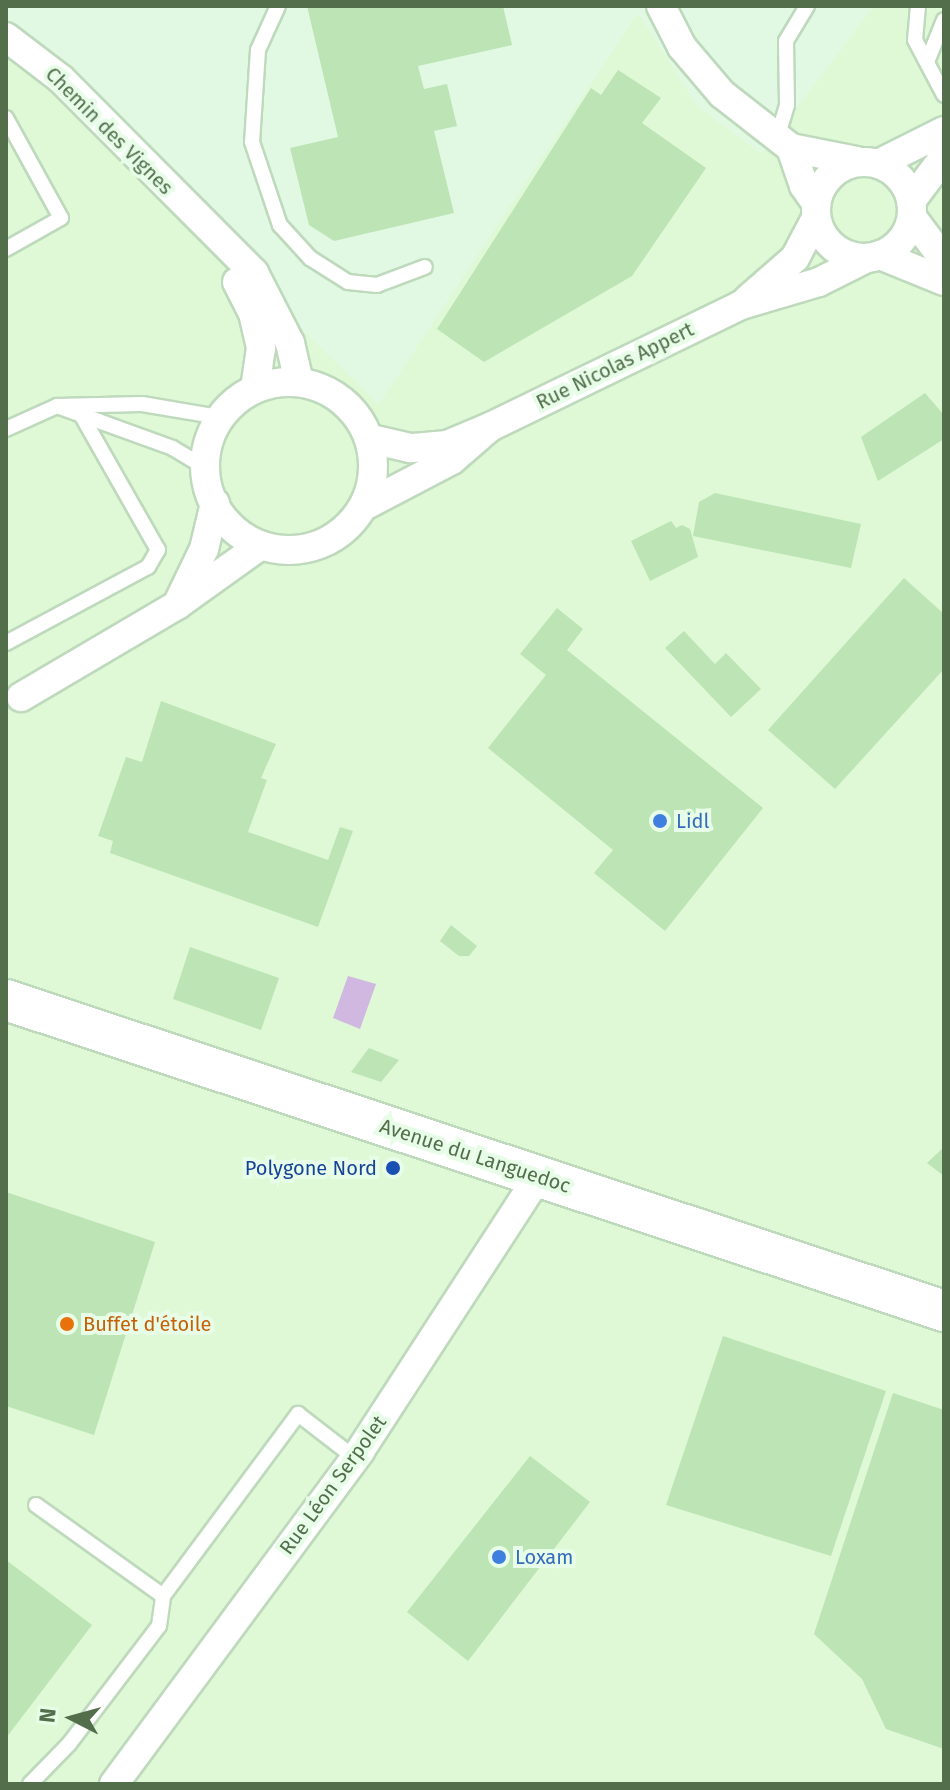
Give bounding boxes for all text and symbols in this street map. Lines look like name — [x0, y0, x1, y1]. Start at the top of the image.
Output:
street label: Chemin des Vignes — [40, 62, 178, 200]
street label: Rue Nicolas Appert — [532, 317, 698, 415]
place label: Lidl — [676, 809, 709, 833]
marker: Lidl — [651, 812, 669, 830]
street label: Avenue du Languedoc — [377, 1114, 573, 1198]
place label: Polygone Nord — [245, 1156, 377, 1180]
marker: Polygone Nord — [384, 1159, 402, 1177]
place label: Buffet d'étoile — [83, 1312, 211, 1336]
marker: Buffet d'étoile — [58, 1315, 76, 1333]
street label: Rue Léon Serpolet — [275, 1411, 391, 1559]
place label: Loxam — [515, 1545, 573, 1569]
marker: Loxam — [490, 1548, 508, 1566]
north arrow — [32, 1678, 112, 1758]
text: N — [33, 1707, 62, 1724]

